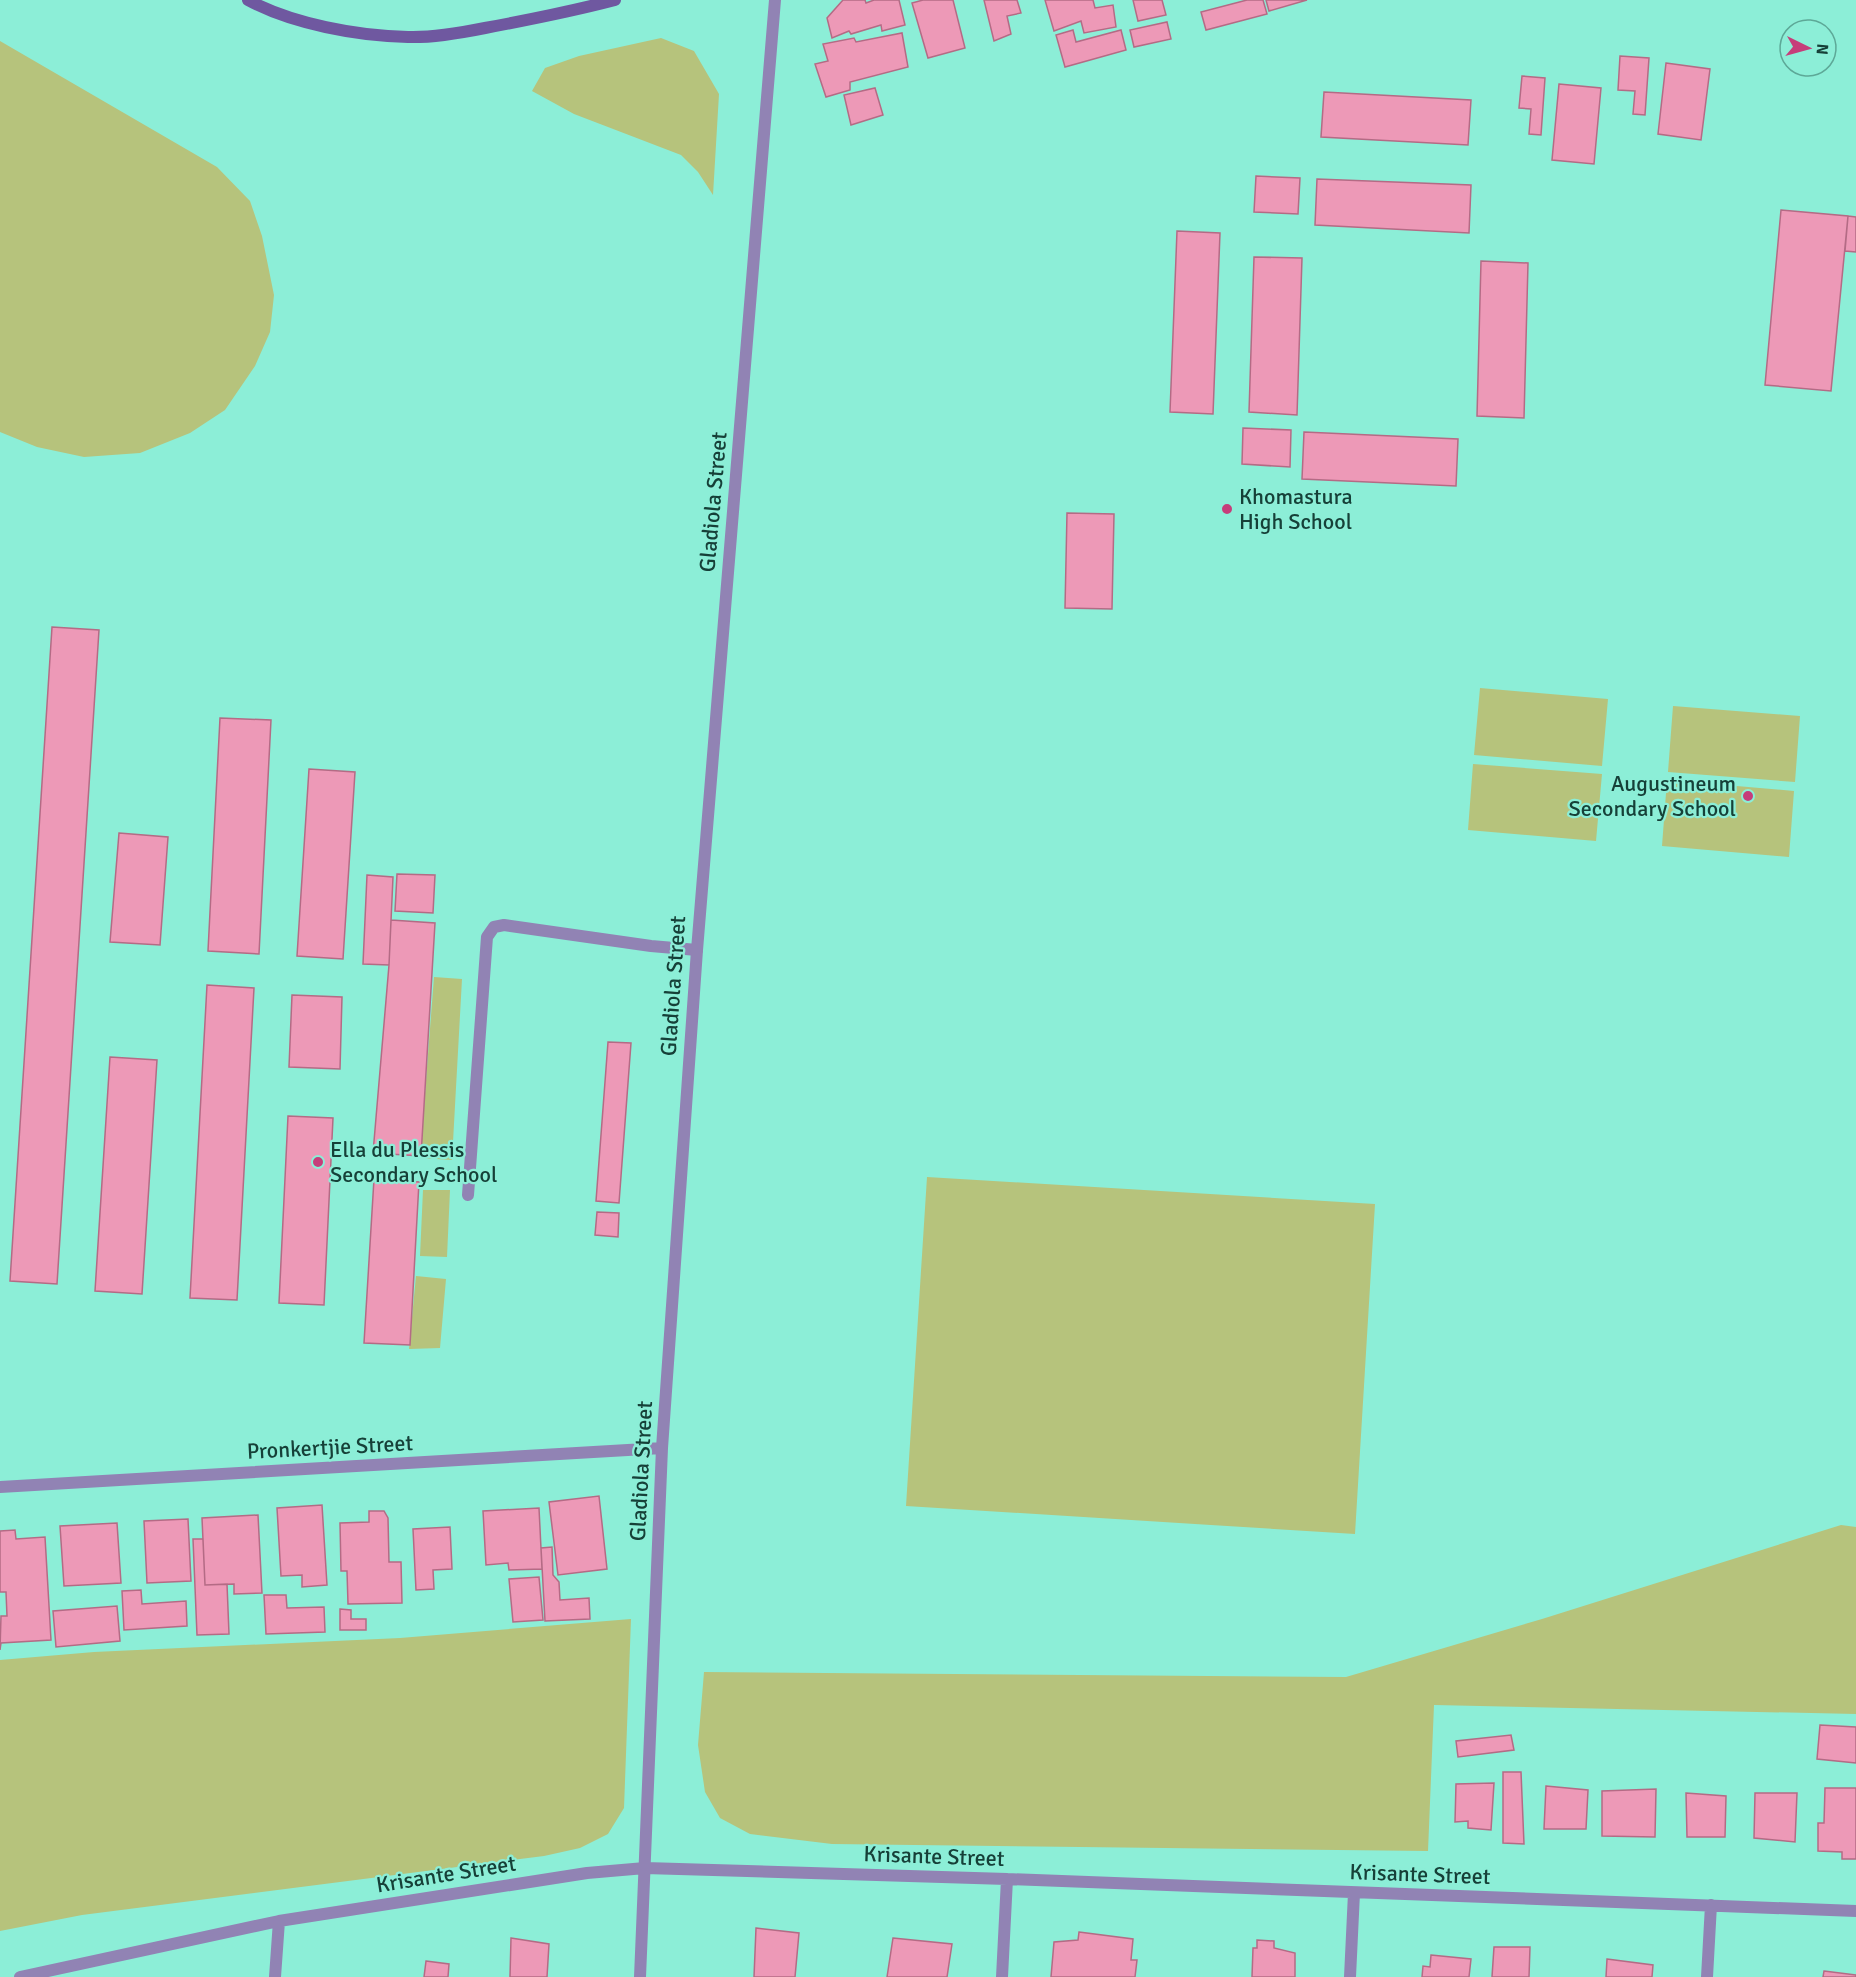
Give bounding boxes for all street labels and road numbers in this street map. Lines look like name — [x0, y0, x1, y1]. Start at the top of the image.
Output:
street label: Gladiola Street — [693, 431, 733, 573]
street label: Gladiola Street — [655, 915, 691, 1057]
street label: Gladiola Street — [624, 1400, 658, 1542]
street label: Pronkertjie Street — [246, 1429, 414, 1465]
street label: Krisante Street — [863, 1840, 1005, 1872]
street label: Krisante Street — [374, 1850, 518, 1898]
street label: Krisante Street — [1349, 1858, 1491, 1890]

